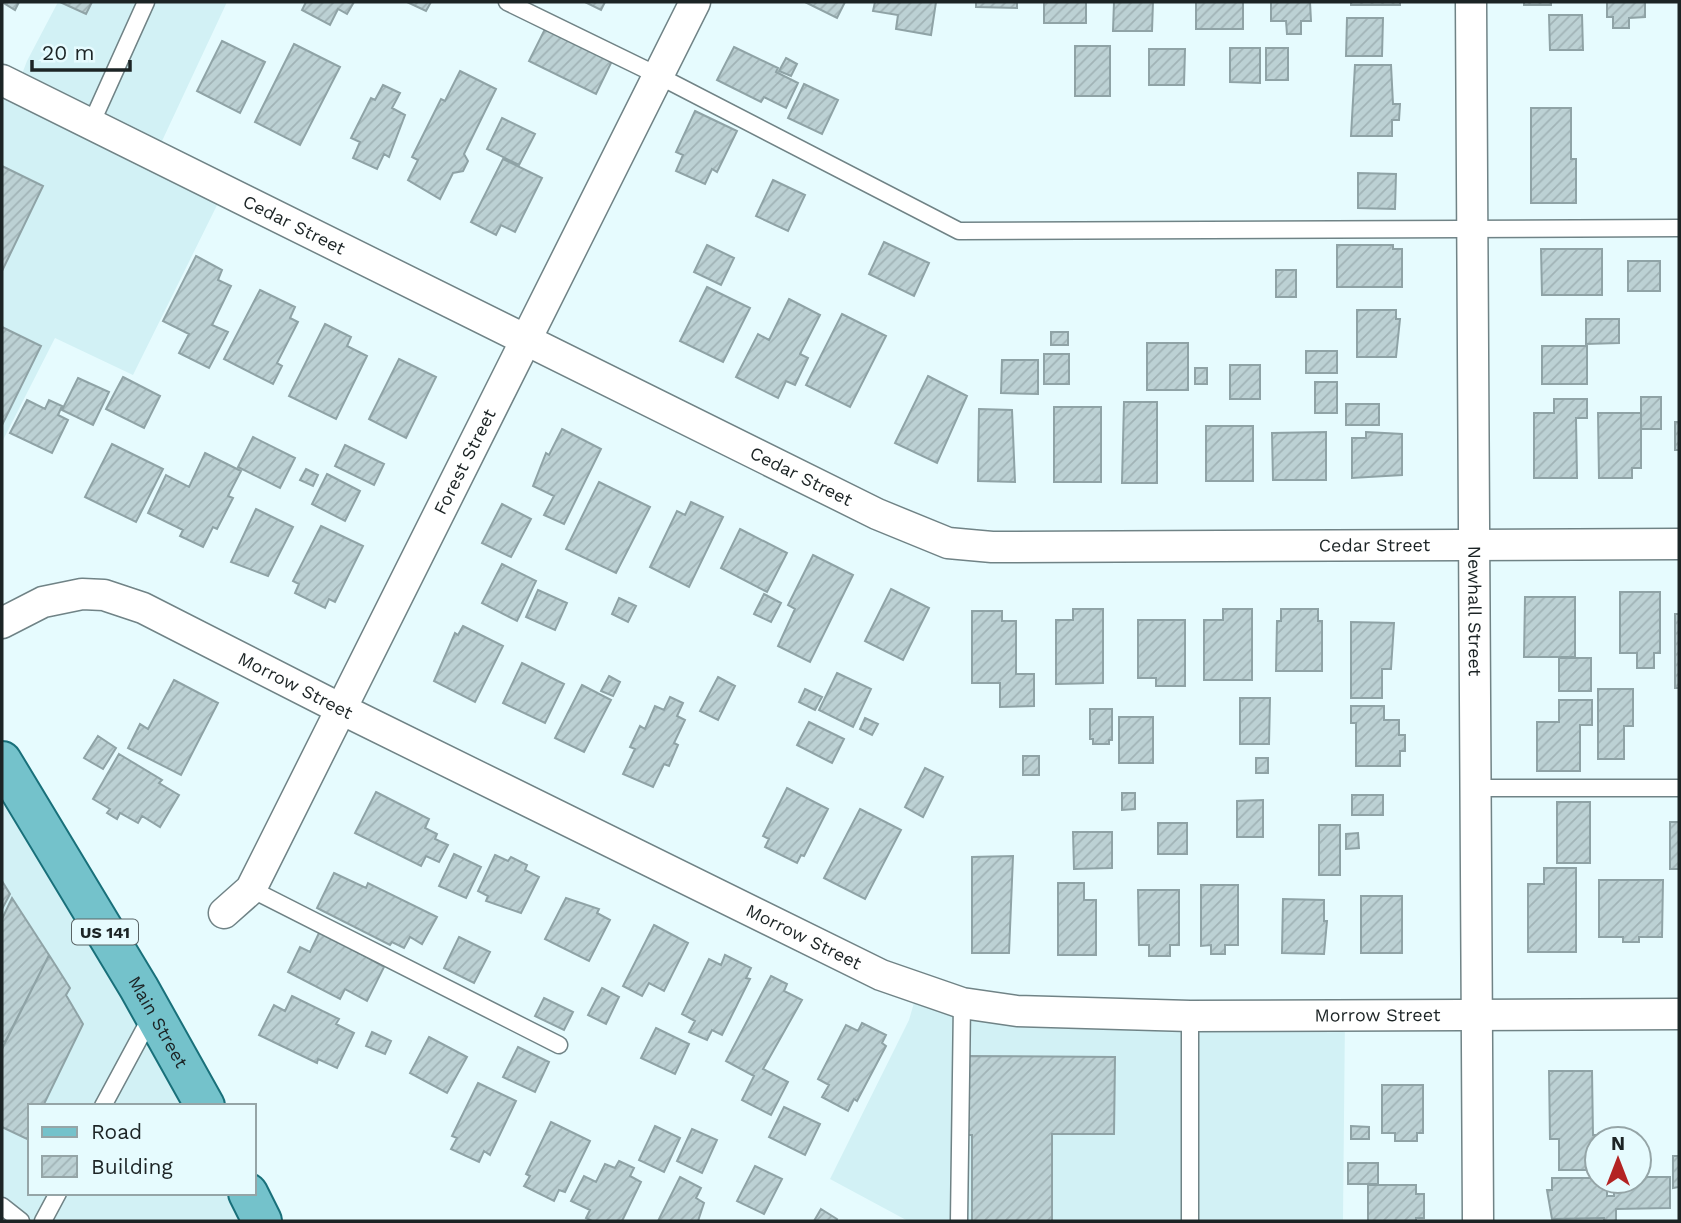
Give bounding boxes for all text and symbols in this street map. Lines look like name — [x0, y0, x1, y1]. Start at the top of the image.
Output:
scale bar — [32, 28, 130, 72]
text: 20 m — [42, 40, 94, 65]
street label: Cedar Street — [240, 190, 349, 259]
street label: Forest Street — [429, 405, 500, 518]
street label: Cedar Street — [747, 442, 856, 510]
street label: Cedar Street — [1319, 534, 1431, 556]
street label: Newhall Street — [1464, 546, 1486, 677]
street label: Morrow Street — [235, 647, 357, 723]
street label: Morrow Street — [743, 899, 865, 974]
road number: US 141 — [72, 920, 138, 944]
street label: Main Street — [124, 972, 193, 1072]
street label: Morrow Street — [1314, 1004, 1441, 1025]
legend — [28, 1104, 256, 1195]
text: Road — [91, 1119, 142, 1144]
north arrow — [1583, 1125, 1653, 1195]
text: N — [1611, 1132, 1625, 1155]
text: Building — [91, 1154, 173, 1179]

